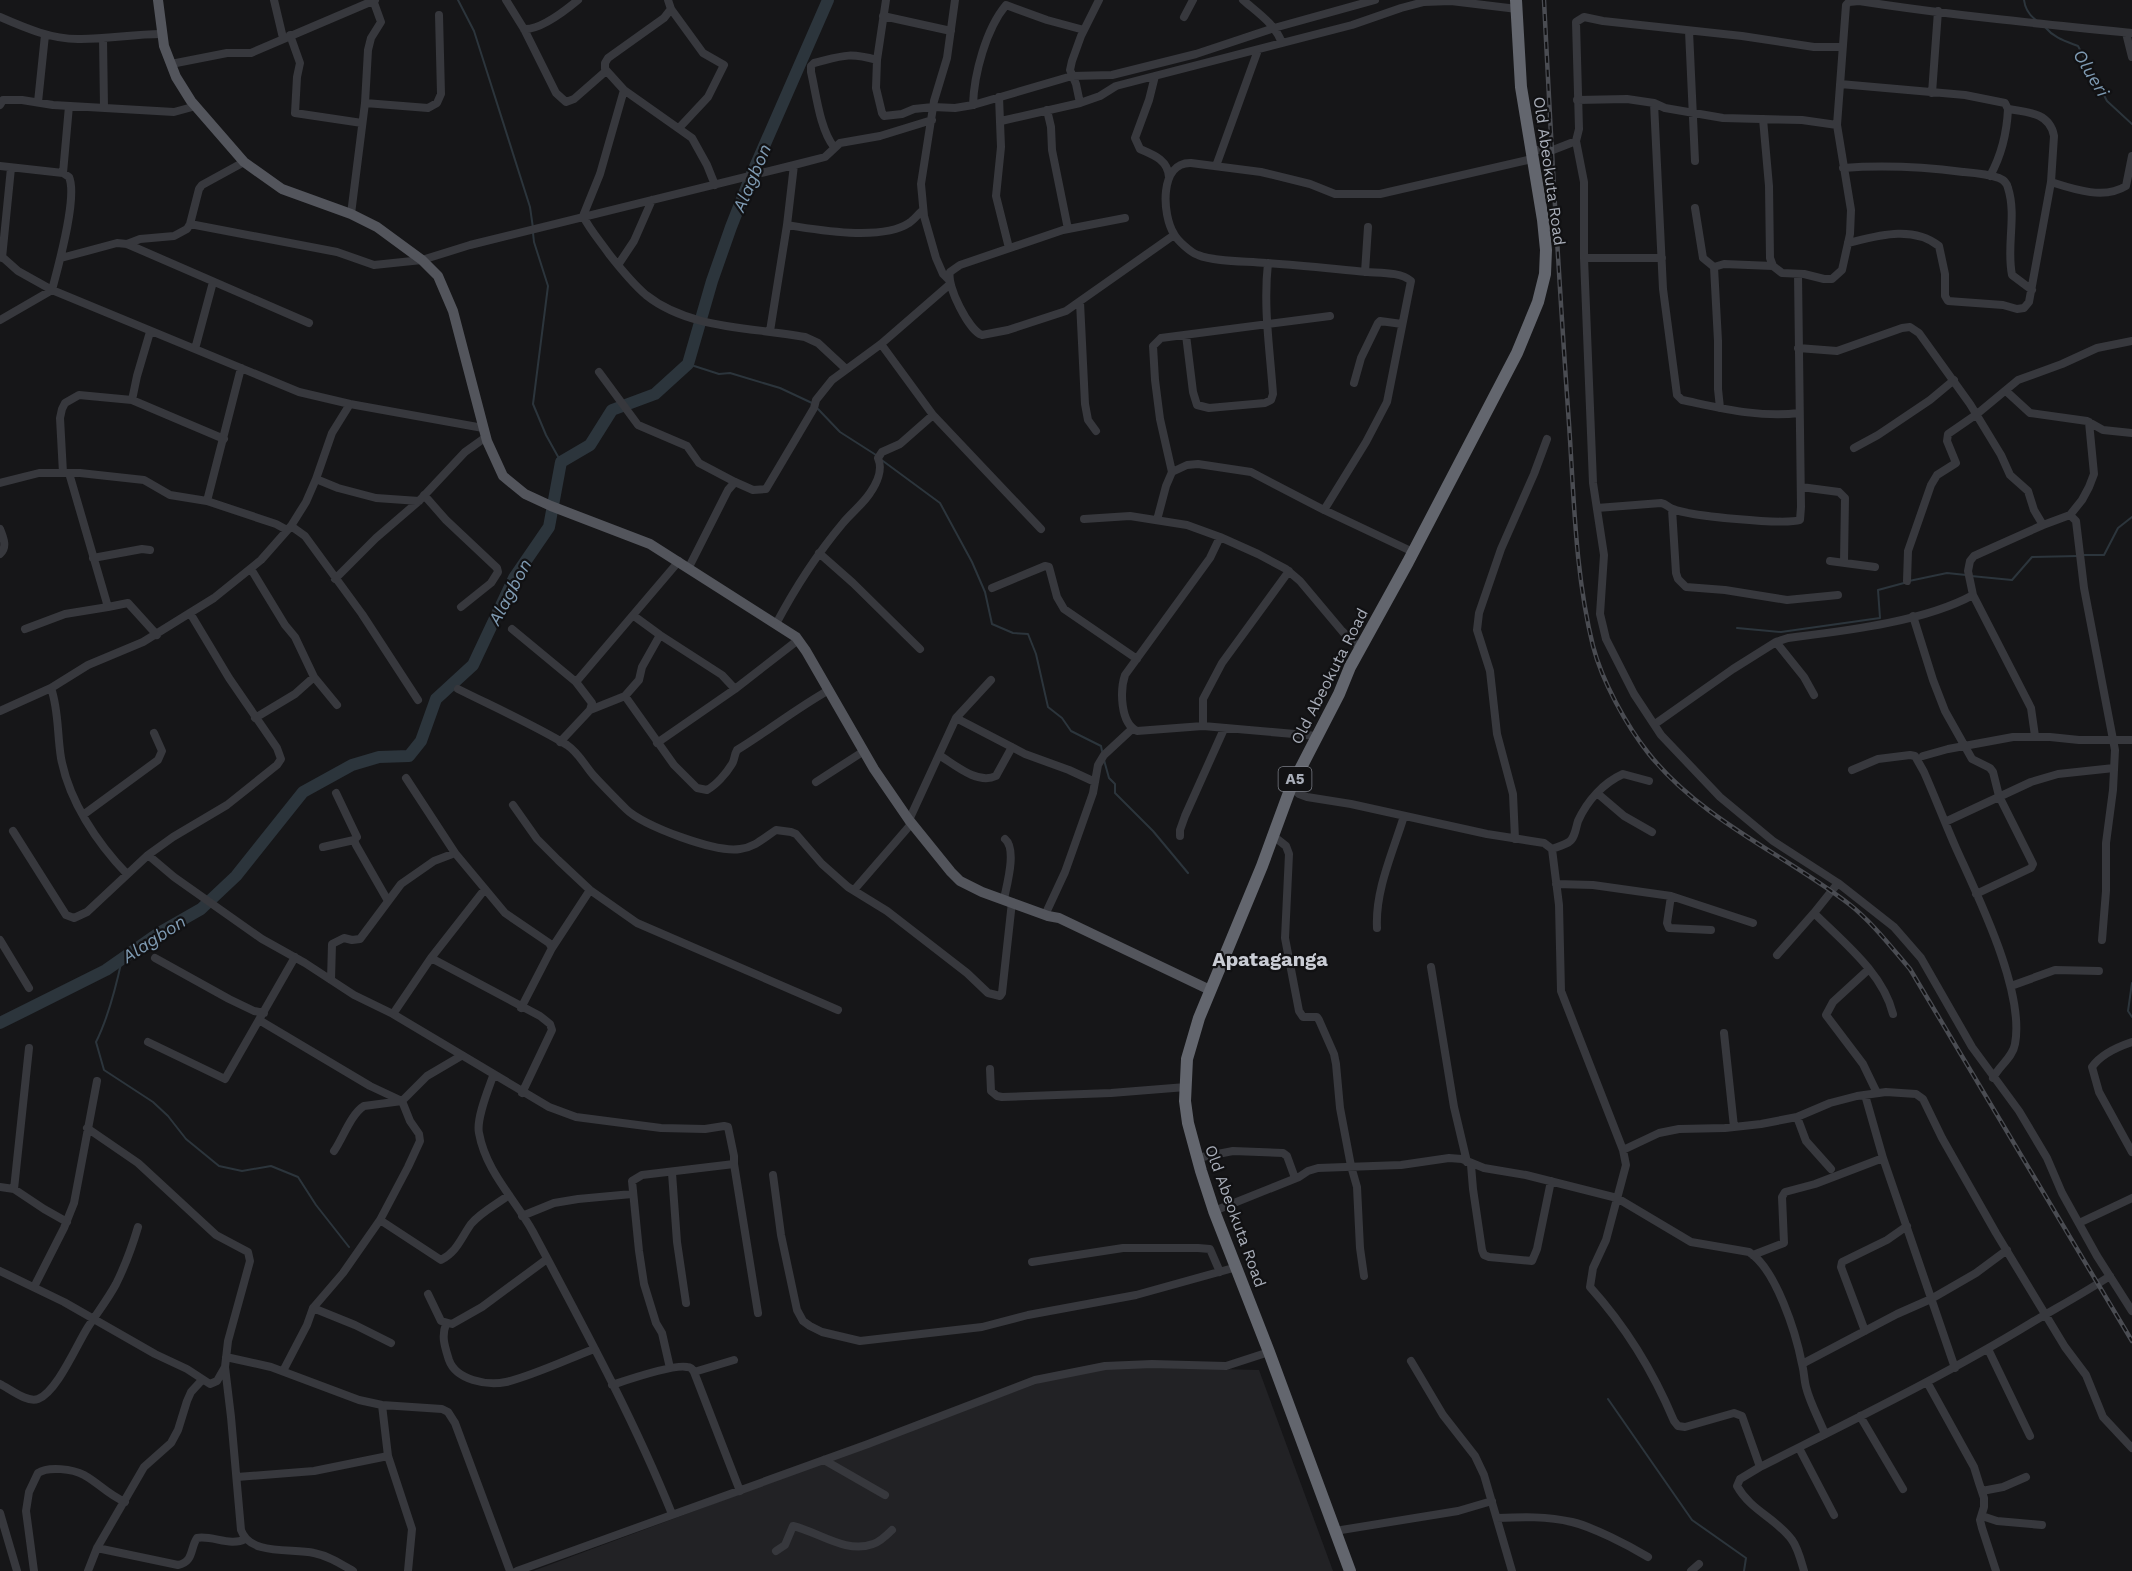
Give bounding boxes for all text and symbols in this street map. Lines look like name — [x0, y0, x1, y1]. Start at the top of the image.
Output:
water label: Olueri — [2069, 45, 2114, 101]
street label: Old Abeokuta Road — [1530, 95, 1569, 247]
water label: Alagbon — [727, 141, 775, 216]
water label: Alagbon — [483, 555, 536, 629]
street label: Old Abeokuta Road — [1287, 605, 1372, 747]
road number: A5 — [1278, 767, 1312, 791]
water label: Alagbon — [117, 910, 189, 967]
district label: Apataganga — [1212, 947, 1328, 971]
street label: Old Abeokuta Road — [1201, 1142, 1270, 1290]

